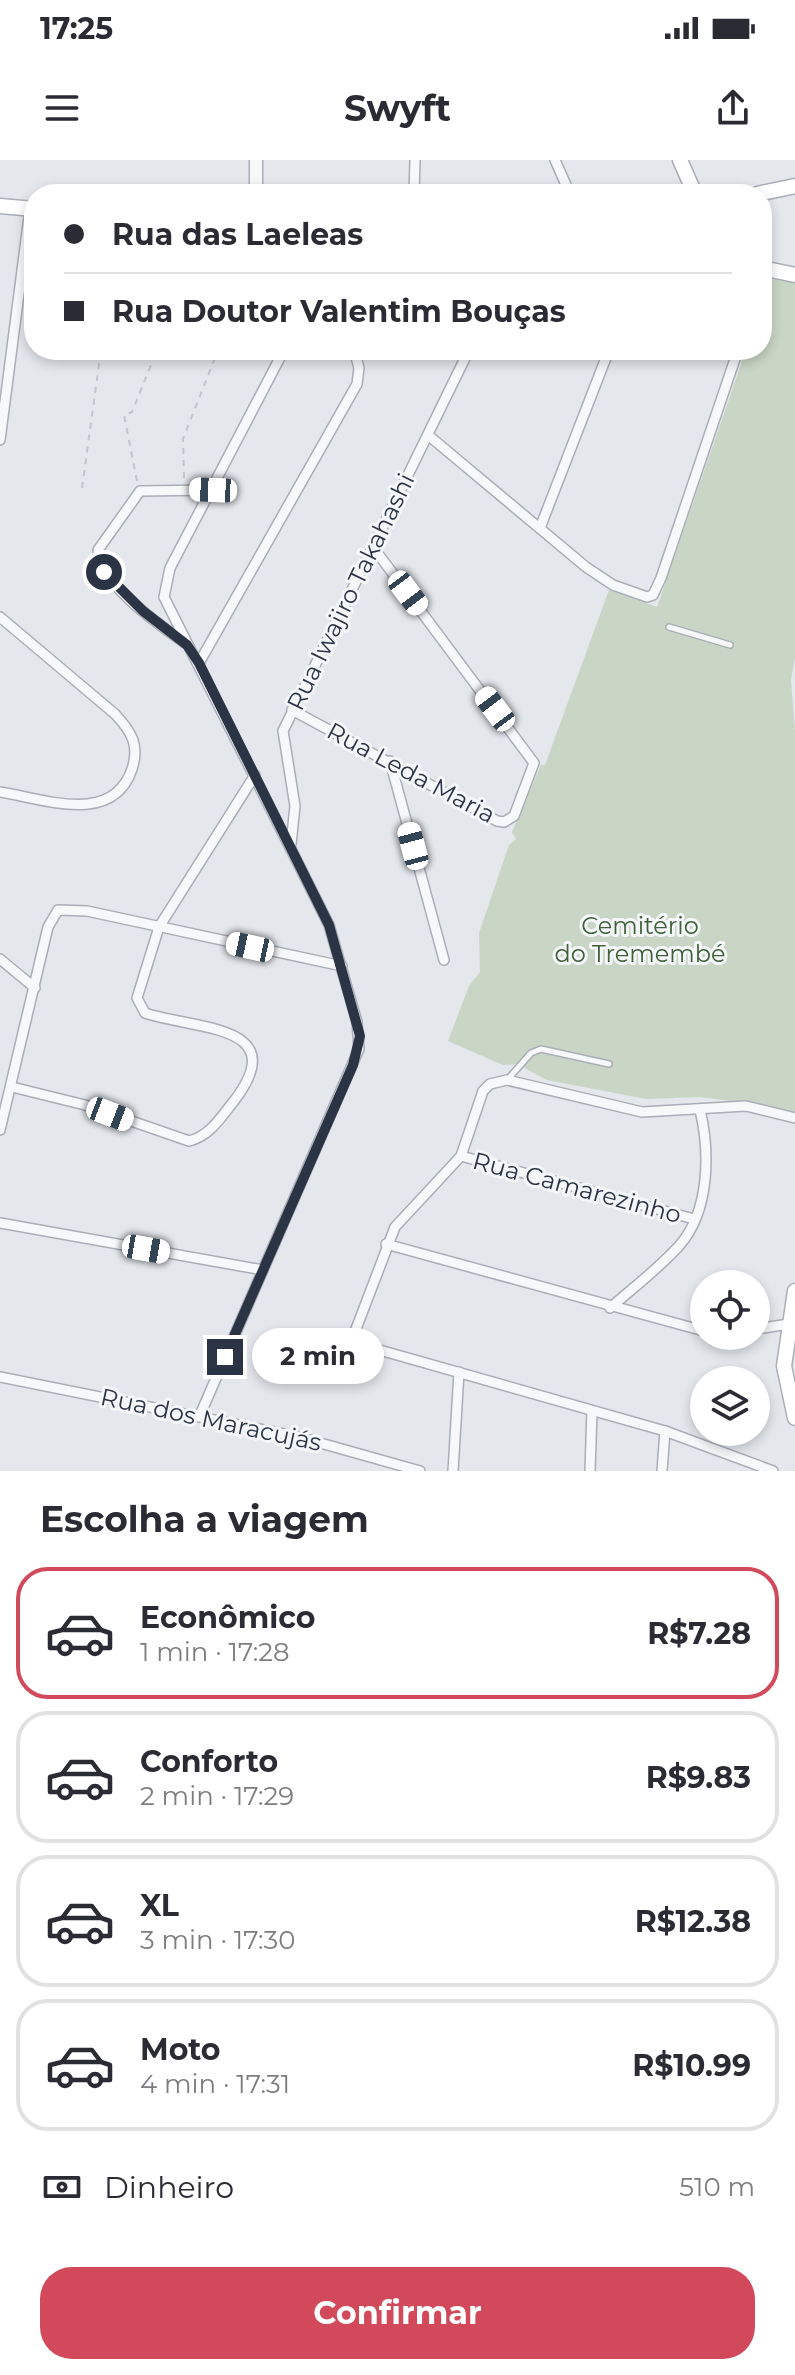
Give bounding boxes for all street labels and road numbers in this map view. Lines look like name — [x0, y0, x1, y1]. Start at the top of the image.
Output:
street label: Rua Iwajiro Takahashi — [281, 469, 421, 715]
street label: Rua Leda Maria — [322, 716, 500, 829]
street label: Rua Camarezinho — [470, 1146, 684, 1229]
street label: Rua dos Maracujás — [98, 1382, 324, 1457]

